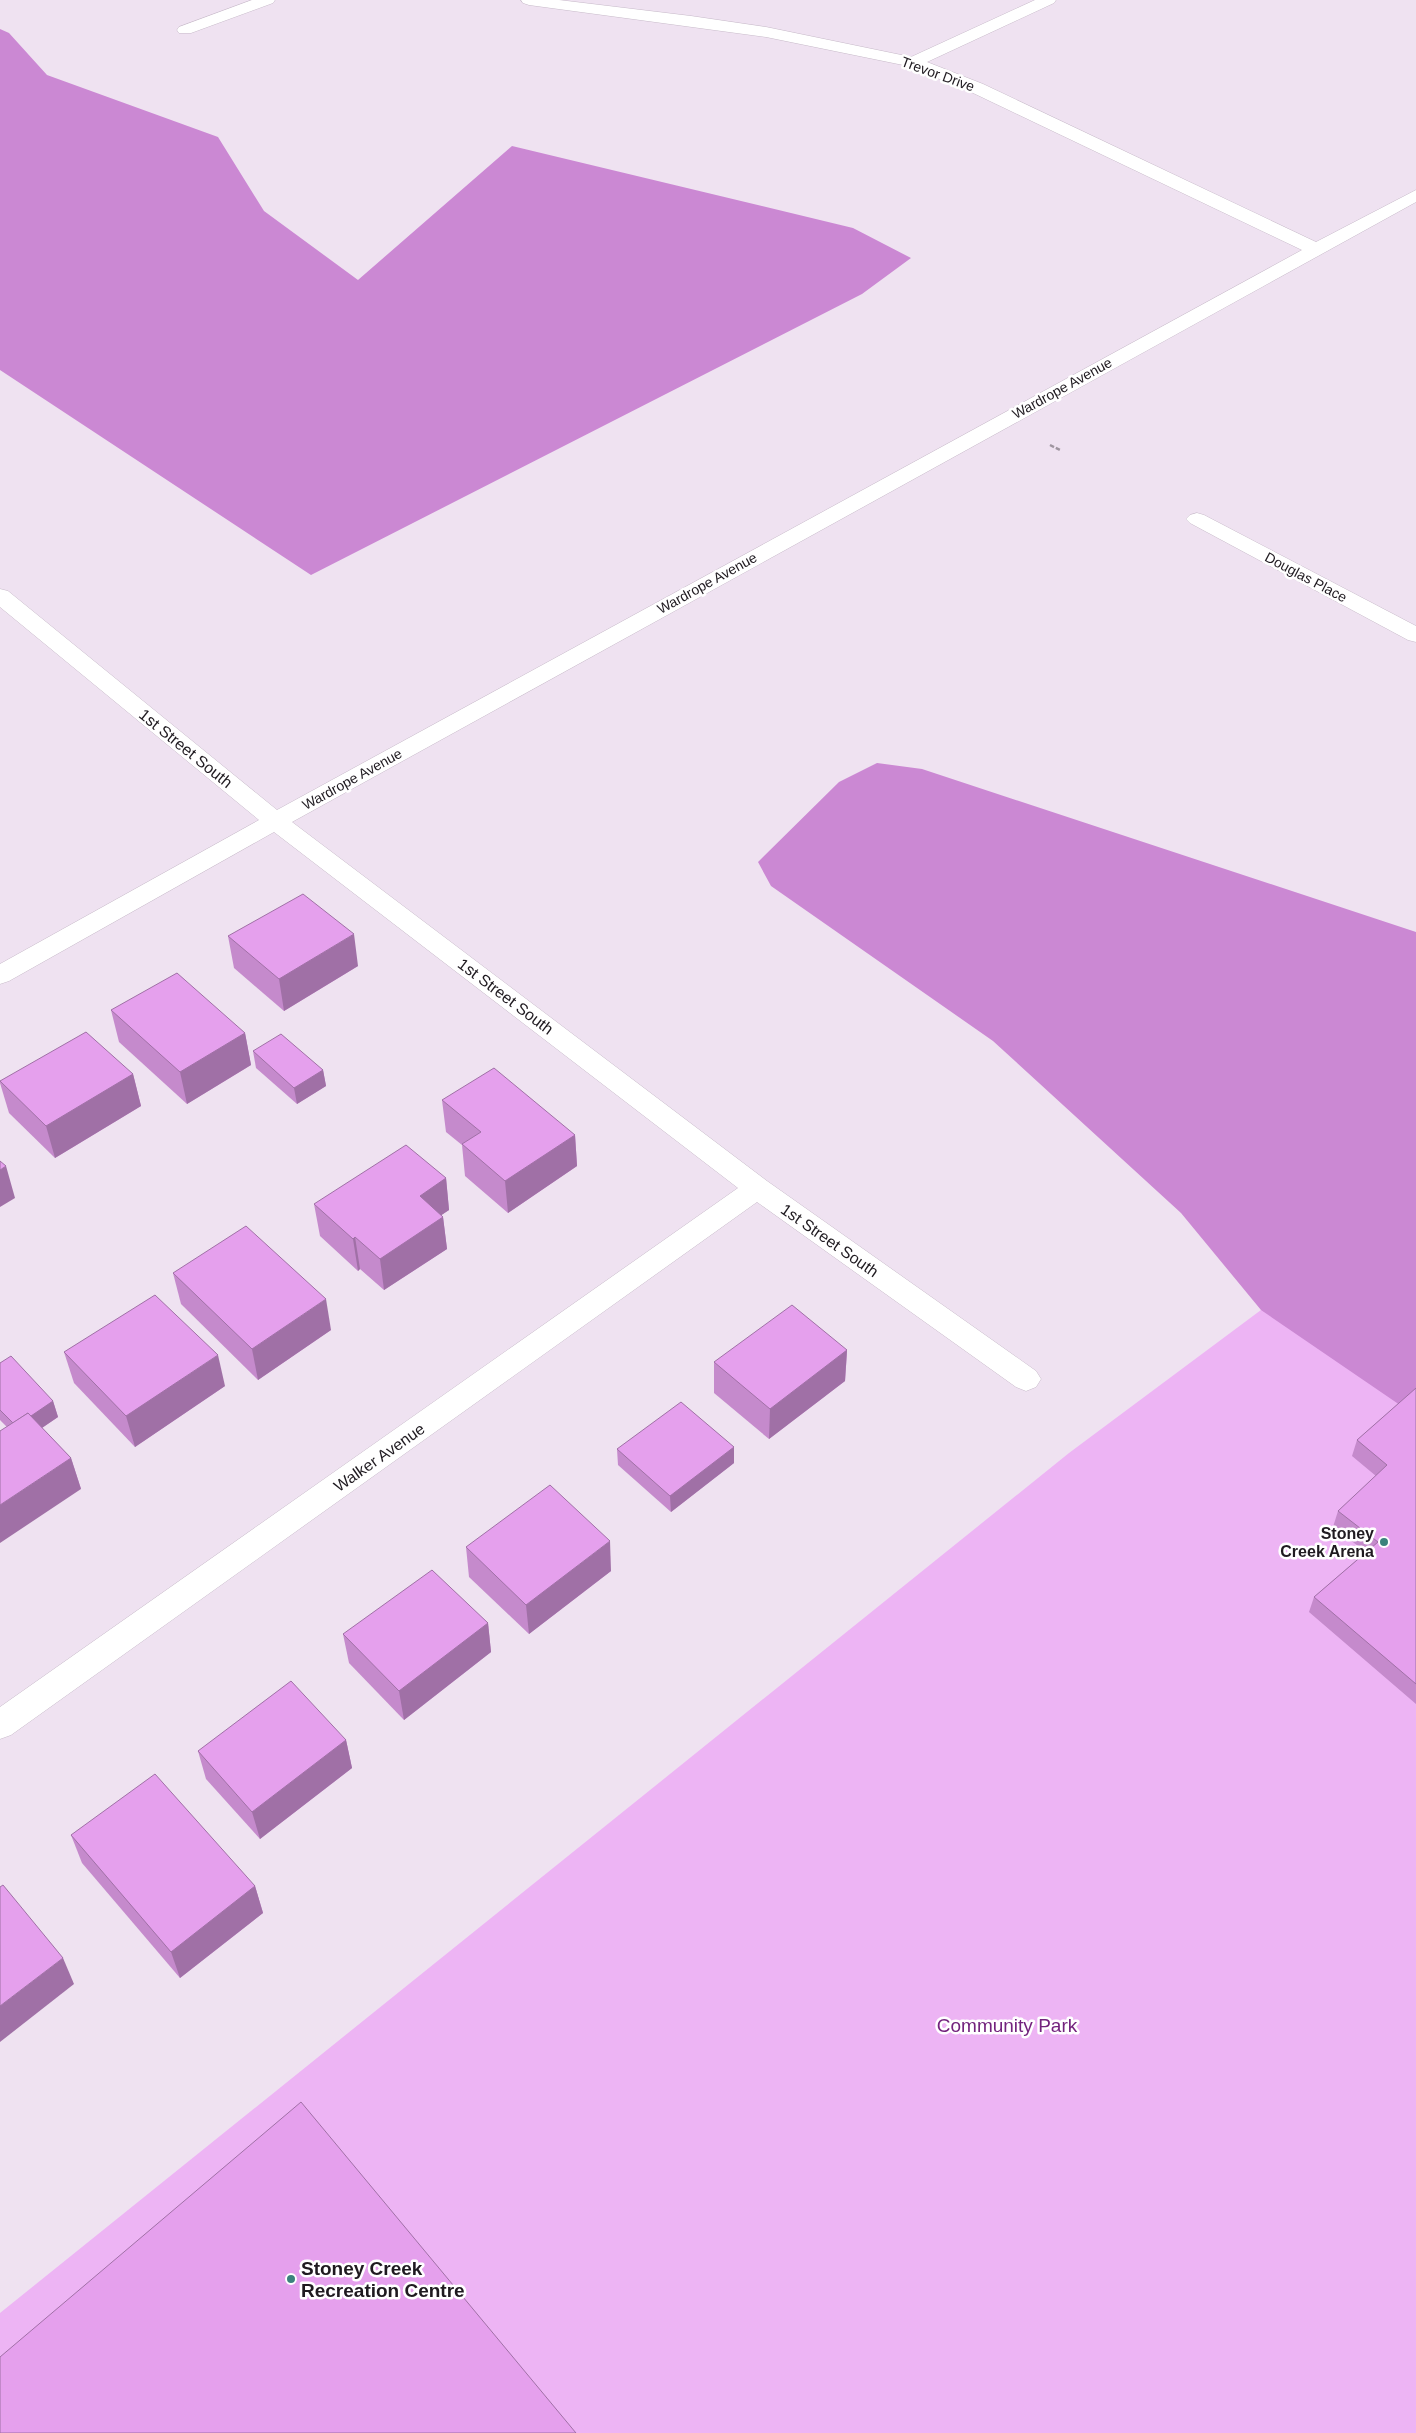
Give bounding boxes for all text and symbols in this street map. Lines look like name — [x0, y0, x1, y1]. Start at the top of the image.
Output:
street label: Trevor Drive — [899, 53, 977, 95]
street label: Wardrope Avenue — [1009, 354, 1115, 422]
street label: Wardrope Avenue — [654, 549, 760, 617]
street label: Douglas Place — [1262, 549, 1350, 605]
street label: 1st Street South — [136, 706, 236, 791]
street label: Wardrope Avenue — [299, 745, 405, 813]
street label: 1st Street South — [455, 955, 557, 1038]
street label: 1st Street South — [778, 1201, 882, 1280]
street label: Walker Avenue — [331, 1420, 428, 1495]
place label: Stoney Creek Arena — [1280, 1525, 1374, 1560]
marker: Stoney Creek Arena — [1378, 1536, 1390, 1548]
park label: Community Park — [937, 2015, 1078, 2036]
place label: Stoney Creek Recreation Centre — [301, 2258, 465, 2301]
marker: Stoney Creek Recreation Centre — [285, 2273, 297, 2285]

